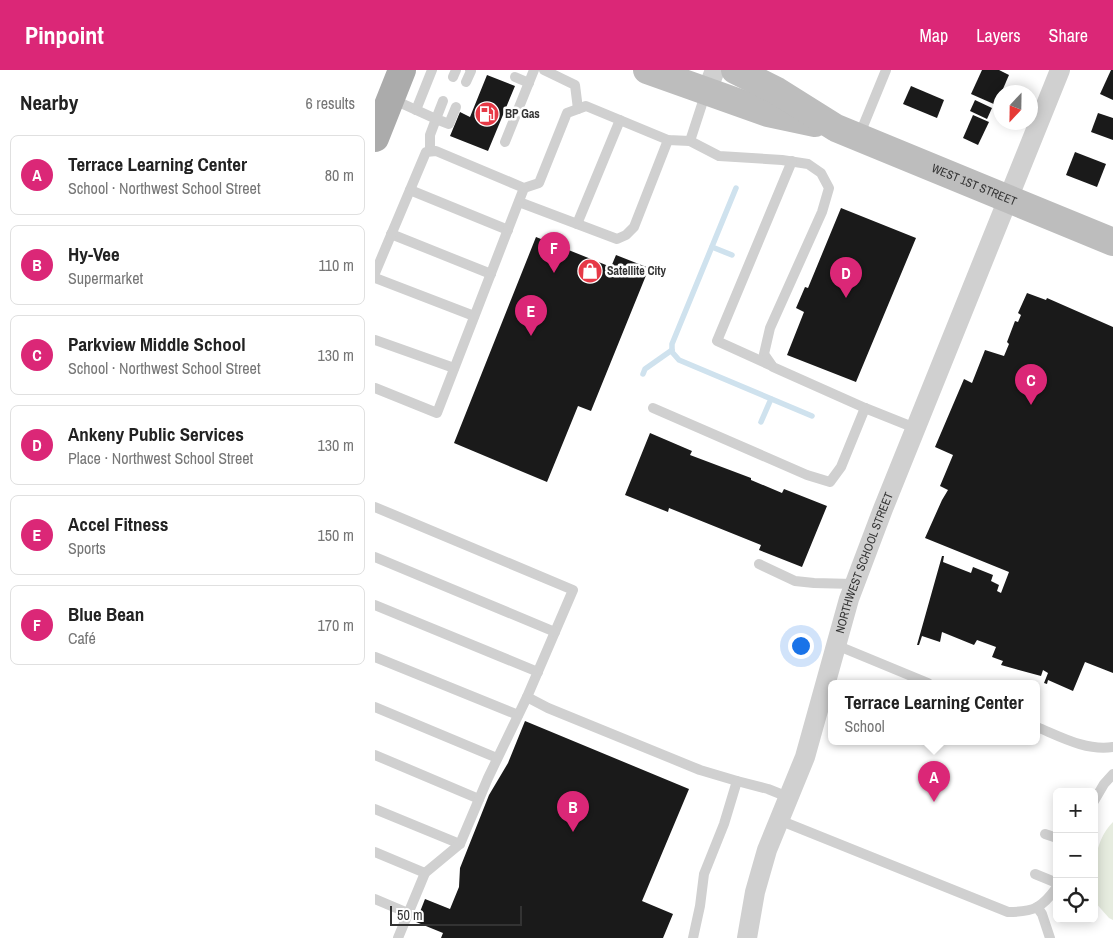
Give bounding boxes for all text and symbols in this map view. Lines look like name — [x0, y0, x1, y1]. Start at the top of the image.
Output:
text: Pinpoint — [25, 19, 104, 51]
text: Map — [920, 23, 948, 48]
text: Layers — [976, 23, 1021, 48]
text: Share — [1049, 23, 1088, 48]
north arrow — [993, 85, 1038, 130]
text: Nearby — [20, 88, 78, 117]
text: 6 results — [305, 92, 355, 114]
fuel station icon: BP Gas — [474, 101, 500, 127]
place label: BP Gas — [505, 106, 540, 122]
text: Terrace Learning Center — [68, 151, 247, 177]
street label: WEST 1ST STREET — [929, 160, 1019, 209]
text: A — [32, 164, 42, 186]
text: 80 m — [325, 164, 354, 186]
text: School · Northwest School Street — [68, 177, 261, 199]
pin: F — [538, 232, 570, 273]
text: Hy-Vee — [68, 241, 120, 267]
text: B — [32, 254, 42, 276]
text: 110 m — [318, 254, 354, 276]
pin: D — [830, 257, 862, 298]
shop icon: Satellite City — [577, 258, 603, 284]
place label: Satellite City — [607, 263, 667, 279]
text: Supermarket — [68, 267, 143, 289]
pin: E — [515, 295, 547, 336]
text: Parkview Middle School — [68, 331, 246, 357]
text: C — [32, 344, 42, 366]
text: 130 m — [318, 344, 354, 366]
text: School · Northwest School Street — [68, 357, 261, 379]
pin: C — [1015, 364, 1047, 405]
text: Ankeny Public Services — [68, 421, 244, 447]
text: D — [32, 434, 42, 456]
text: 130 m — [318, 434, 354, 456]
text: Place · Northwest School Street — [68, 447, 253, 469]
street label: NORTHWEST SCHOOL STREET — [832, 490, 897, 635]
text: Accel Fitness — [68, 511, 168, 537]
text: E — [33, 524, 41, 546]
text: 150 m — [318, 524, 354, 546]
text: Sports — [68, 537, 106, 559]
text: Blue Bean — [68, 601, 144, 627]
text: F — [33, 614, 41, 636]
text: 170 m — [318, 614, 354, 636]
text: Café — [68, 627, 96, 649]
your location — [788, 633, 814, 659]
popup — [828, 680, 1040, 745]
text: Terrace Learning Center — [845, 689, 1023, 715]
text: School — [845, 715, 885, 737]
pin: A — [918, 761, 950, 802]
map controls — [1053, 788, 1098, 923]
button: + — [1053, 788, 1098, 833]
pin: B — [557, 791, 589, 832]
button: − — [1053, 833, 1098, 878]
button: locate — [1053, 878, 1098, 923]
scale bar — [390, 903, 523, 926]
text: 50 m — [397, 906, 423, 924]

